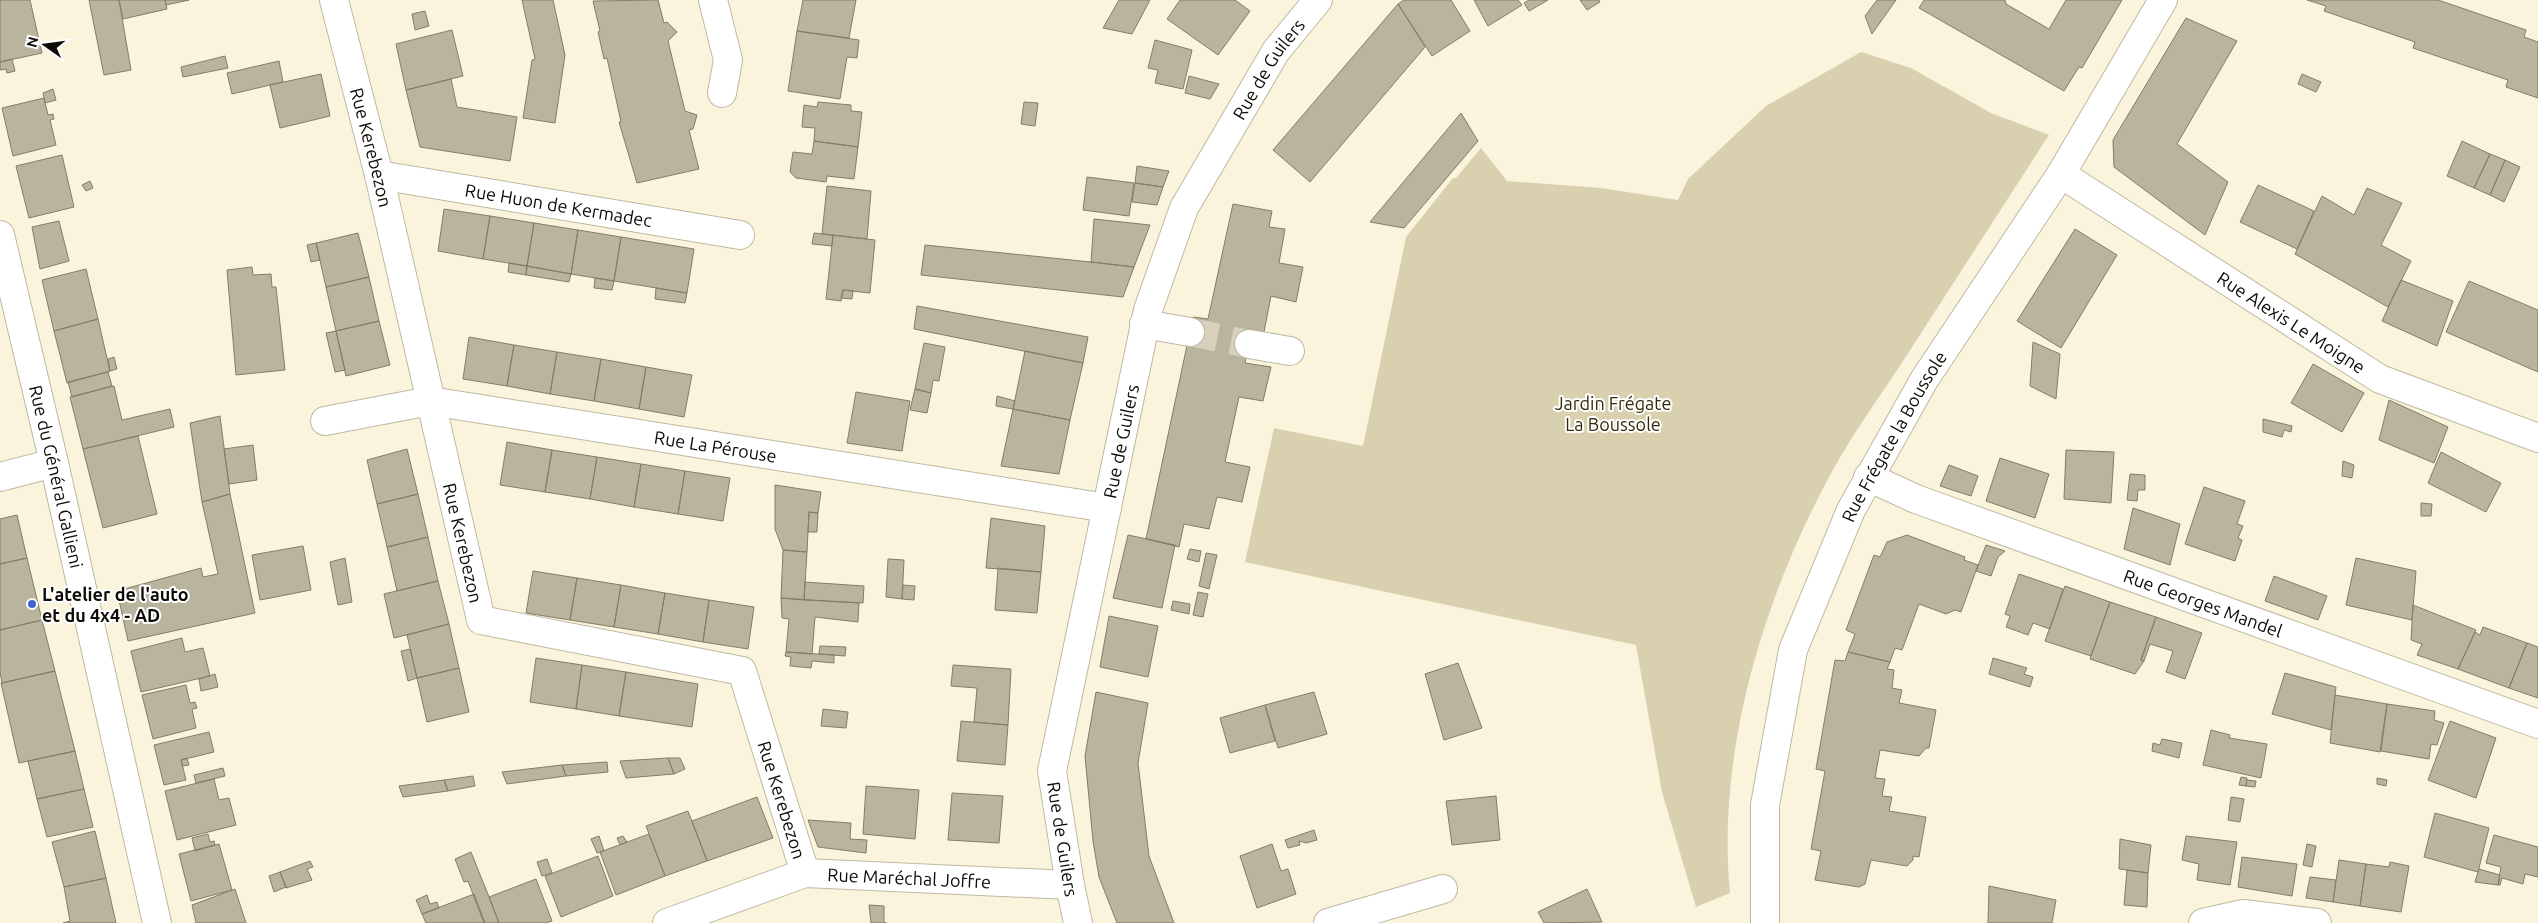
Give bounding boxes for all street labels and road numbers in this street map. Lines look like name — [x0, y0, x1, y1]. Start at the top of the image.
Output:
street label: Rue de Guilers — [1228, 15, 1308, 123]
street label: Rue Kerebezon — [347, 85, 396, 209]
street label: Rue Huon de Kermadec — [464, 179, 653, 230]
street label: Rue Alexis Le Moigne — [2214, 267, 2369, 377]
street label: Rue Frégate la Boussole — [1837, 347, 1950, 525]
street label: Rue de Guilers — [1099, 382, 1142, 500]
street label: Rue du Général Gallieni — [26, 383, 87, 570]
street label: Rue La Pérouse — [653, 427, 778, 466]
street label: Rue Kerebezon — [440, 481, 487, 605]
street label: Rue Georges Mandel — [2121, 565, 2285, 641]
street label: Rue Kerebezon — [754, 738, 810, 861]
street label: Rue de Guilers — [1044, 780, 1082, 898]
street label: Rue Maréchal Joffre — [827, 864, 991, 891]

